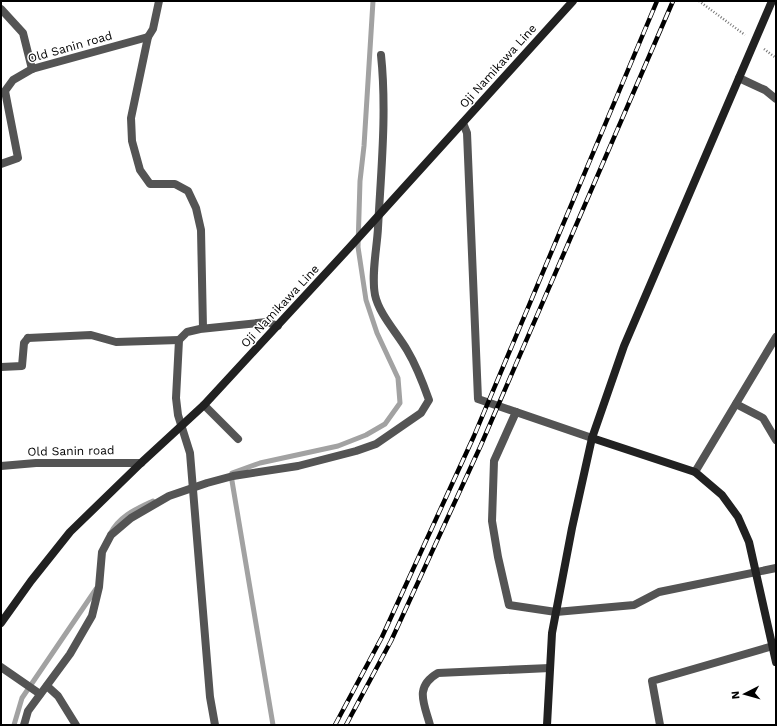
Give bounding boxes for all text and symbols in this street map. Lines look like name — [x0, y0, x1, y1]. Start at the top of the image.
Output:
street label: Oji Namikawa Line — [457, 21, 539, 111]
street label: Old Sanin road — [26, 28, 114, 66]
street label: Oji Namikawa Line — [238, 262, 322, 350]
street label: Old Sanin road — [27, 443, 115, 459]
north arrow — [725, 674, 765, 714]
text: N — [729, 690, 742, 700]

